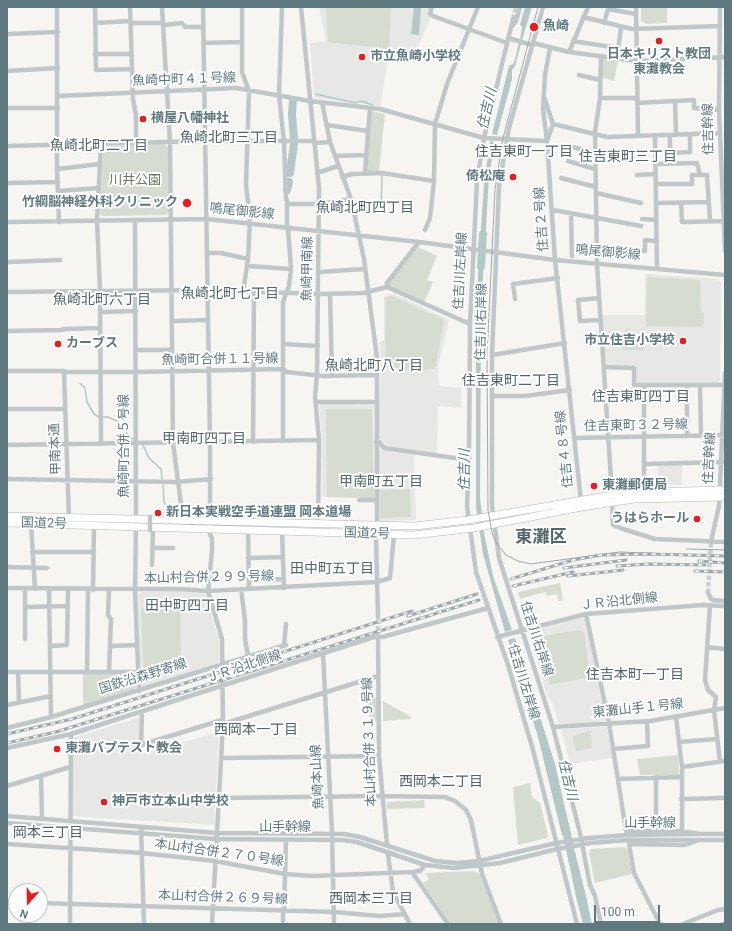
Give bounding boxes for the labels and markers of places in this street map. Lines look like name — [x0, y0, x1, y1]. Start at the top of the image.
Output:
place label: 魚崎 — [543, 19, 569, 35]
marker: 魚崎 — [528, 21, 540, 33]
marker: 日本キリスト教団 東灘教会 — [654, 36, 664, 46]
place label: 日本キリスト教団 東灘教会 — [607, 47, 711, 78]
place label: 市立魚崎小学校 — [370, 49, 461, 65]
marker: 市立魚崎小学校 — [357, 52, 367, 62]
place label: 横屋八幡神社 — [151, 111, 229, 127]
marker: 横屋八幡神社 — [138, 114, 148, 124]
place label: 倚松庵 — [466, 169, 505, 185]
marker: 倚松庵 — [508, 172, 518, 182]
place label: 竹綱脳神経外科クリニック — [22, 195, 178, 211]
marker: 竹綱脳神経外科クリニック — [181, 197, 193, 209]
place label: 市立住吉小学校 — [584, 333, 675, 349]
place label: カーブス — [66, 336, 118, 352]
marker: 市立住吉小学校 — [678, 336, 688, 346]
marker: カーブス — [53, 339, 63, 349]
place label: 東灘郵便局 — [602, 478, 667, 494]
marker: 東灘郵便局 — [589, 481, 599, 491]
place label: 新日本実戦空手道連盟 岡本道場 — [166, 505, 351, 521]
marker: 新日本実戦空手道連盟 岡本道場 — [153, 508, 163, 518]
place label: うはらホール — [611, 511, 689, 527]
marker: うはらホール — [692, 514, 702, 524]
place label: 東灘バプテスト教会 — [65, 741, 182, 757]
marker: 東灘バプテスト教会 — [52, 744, 62, 754]
place label: 神戸市立本山中学校 — [112, 794, 229, 810]
marker: 神戸市立本山中学校 — [99, 797, 109, 807]

